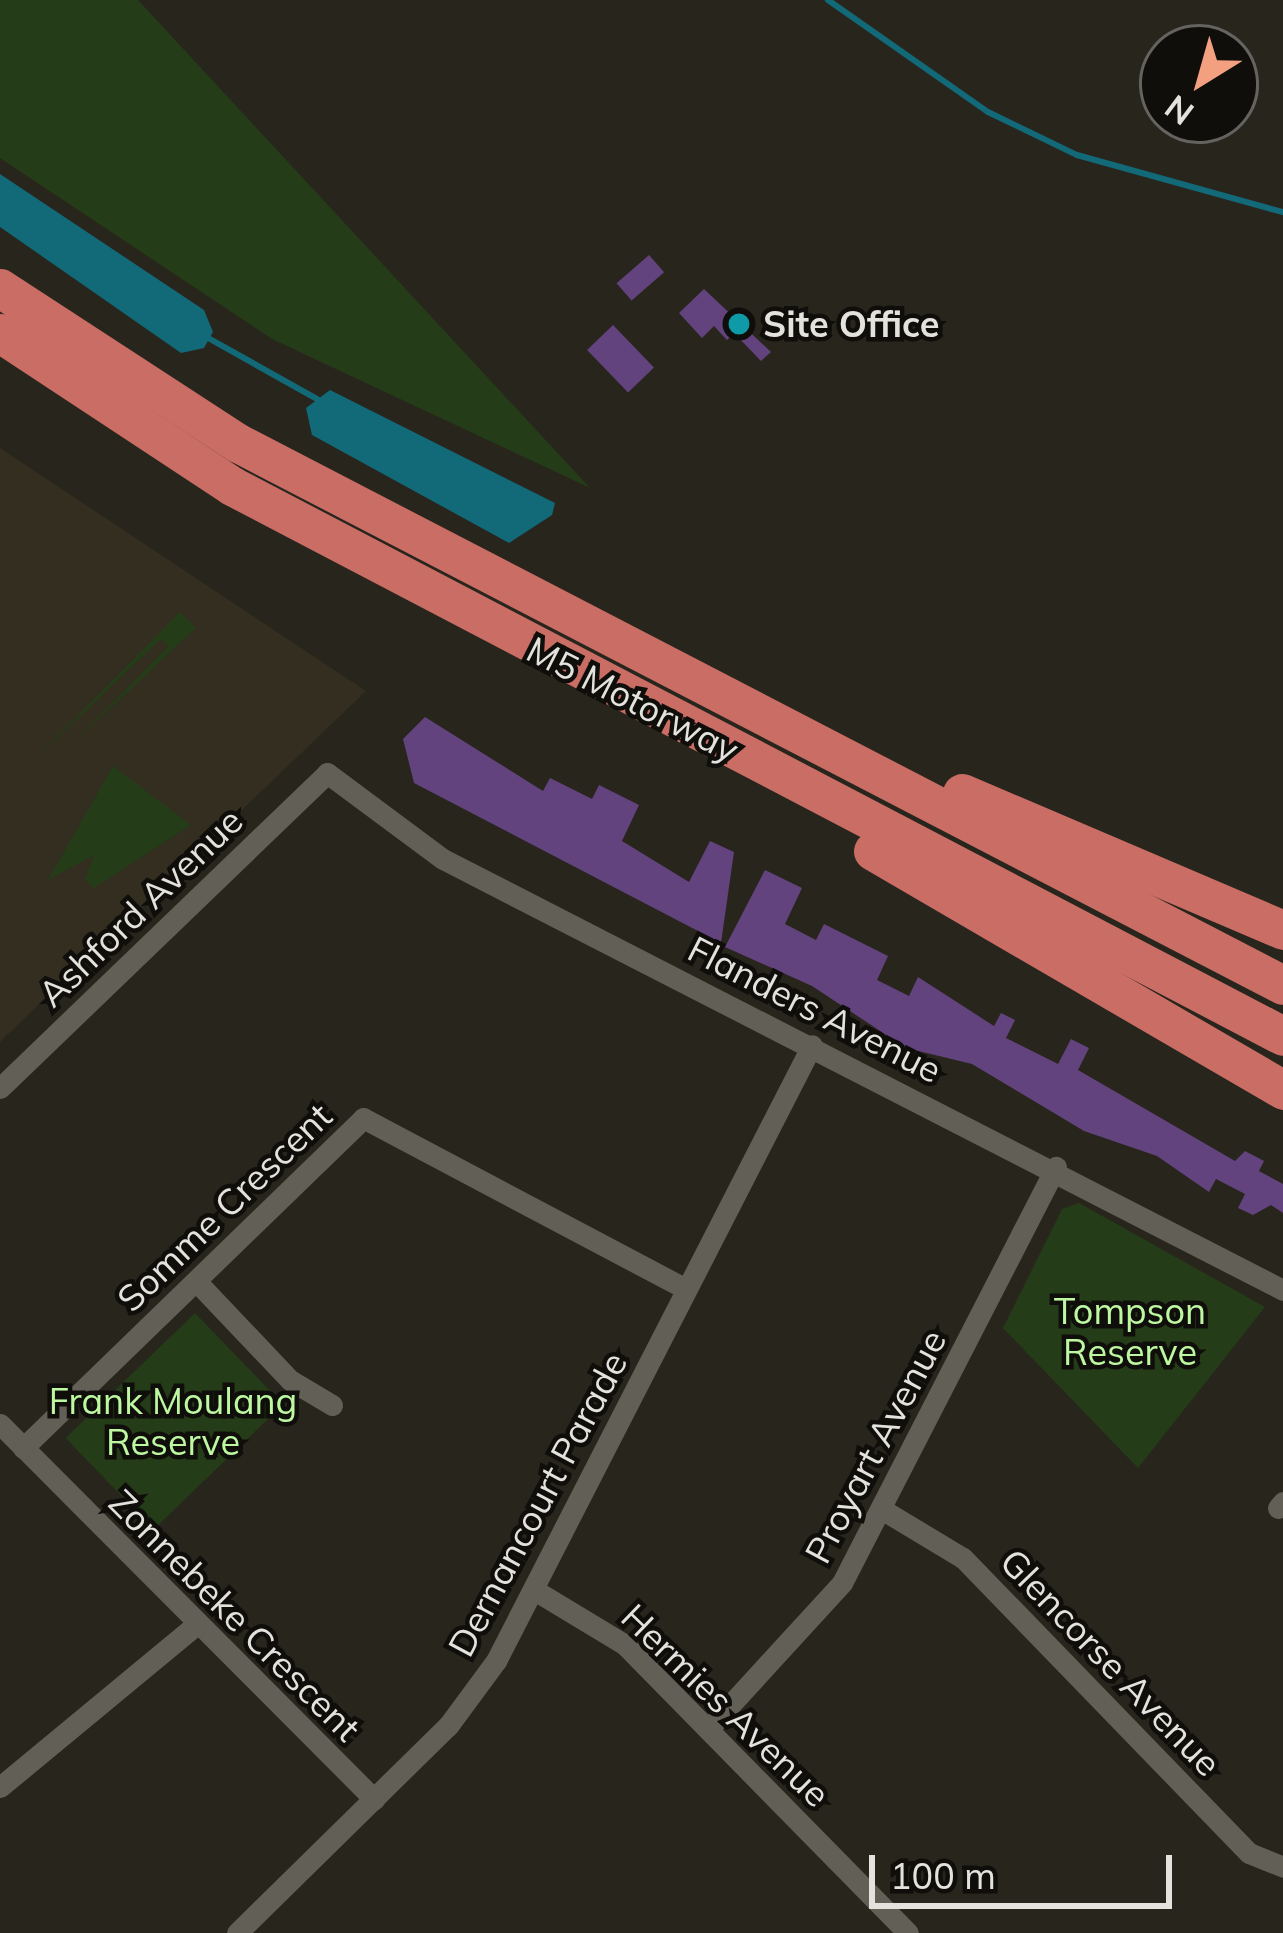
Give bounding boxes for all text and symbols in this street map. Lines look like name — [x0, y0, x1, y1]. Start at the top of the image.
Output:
north arrow — [1139, 24, 1259, 144]
text: N — [1157, 87, 1201, 135]
place label: Site Office — [763, 302, 940, 346]
marker: Site Office — [726, 311, 752, 337]
street label: M5 Motorway — [520, 627, 746, 771]
street label: Ashford Avenue — [29, 799, 251, 1015]
street label: Flanders Avenue — [681, 927, 949, 1091]
street label: Somme Crescent — [108, 1094, 340, 1320]
park label: Tompson Reserve — [1054, 1288, 1206, 1373]
street label: Proyart Avenue — [795, 1322, 955, 1570]
street label: Dernancourt Parade — [439, 1345, 635, 1663]
park label: Frank Moulang Reserve — [49, 1378, 297, 1463]
street label: Zonnebeke Crescent — [101, 1481, 369, 1749]
street label: Glencorse Avenue — [992, 1540, 1230, 1784]
street label: Hermies Avenue — [613, 1595, 839, 1815]
scale bar — [875, 1831, 1178, 1905]
text: 100 m — [890, 1853, 996, 1898]

